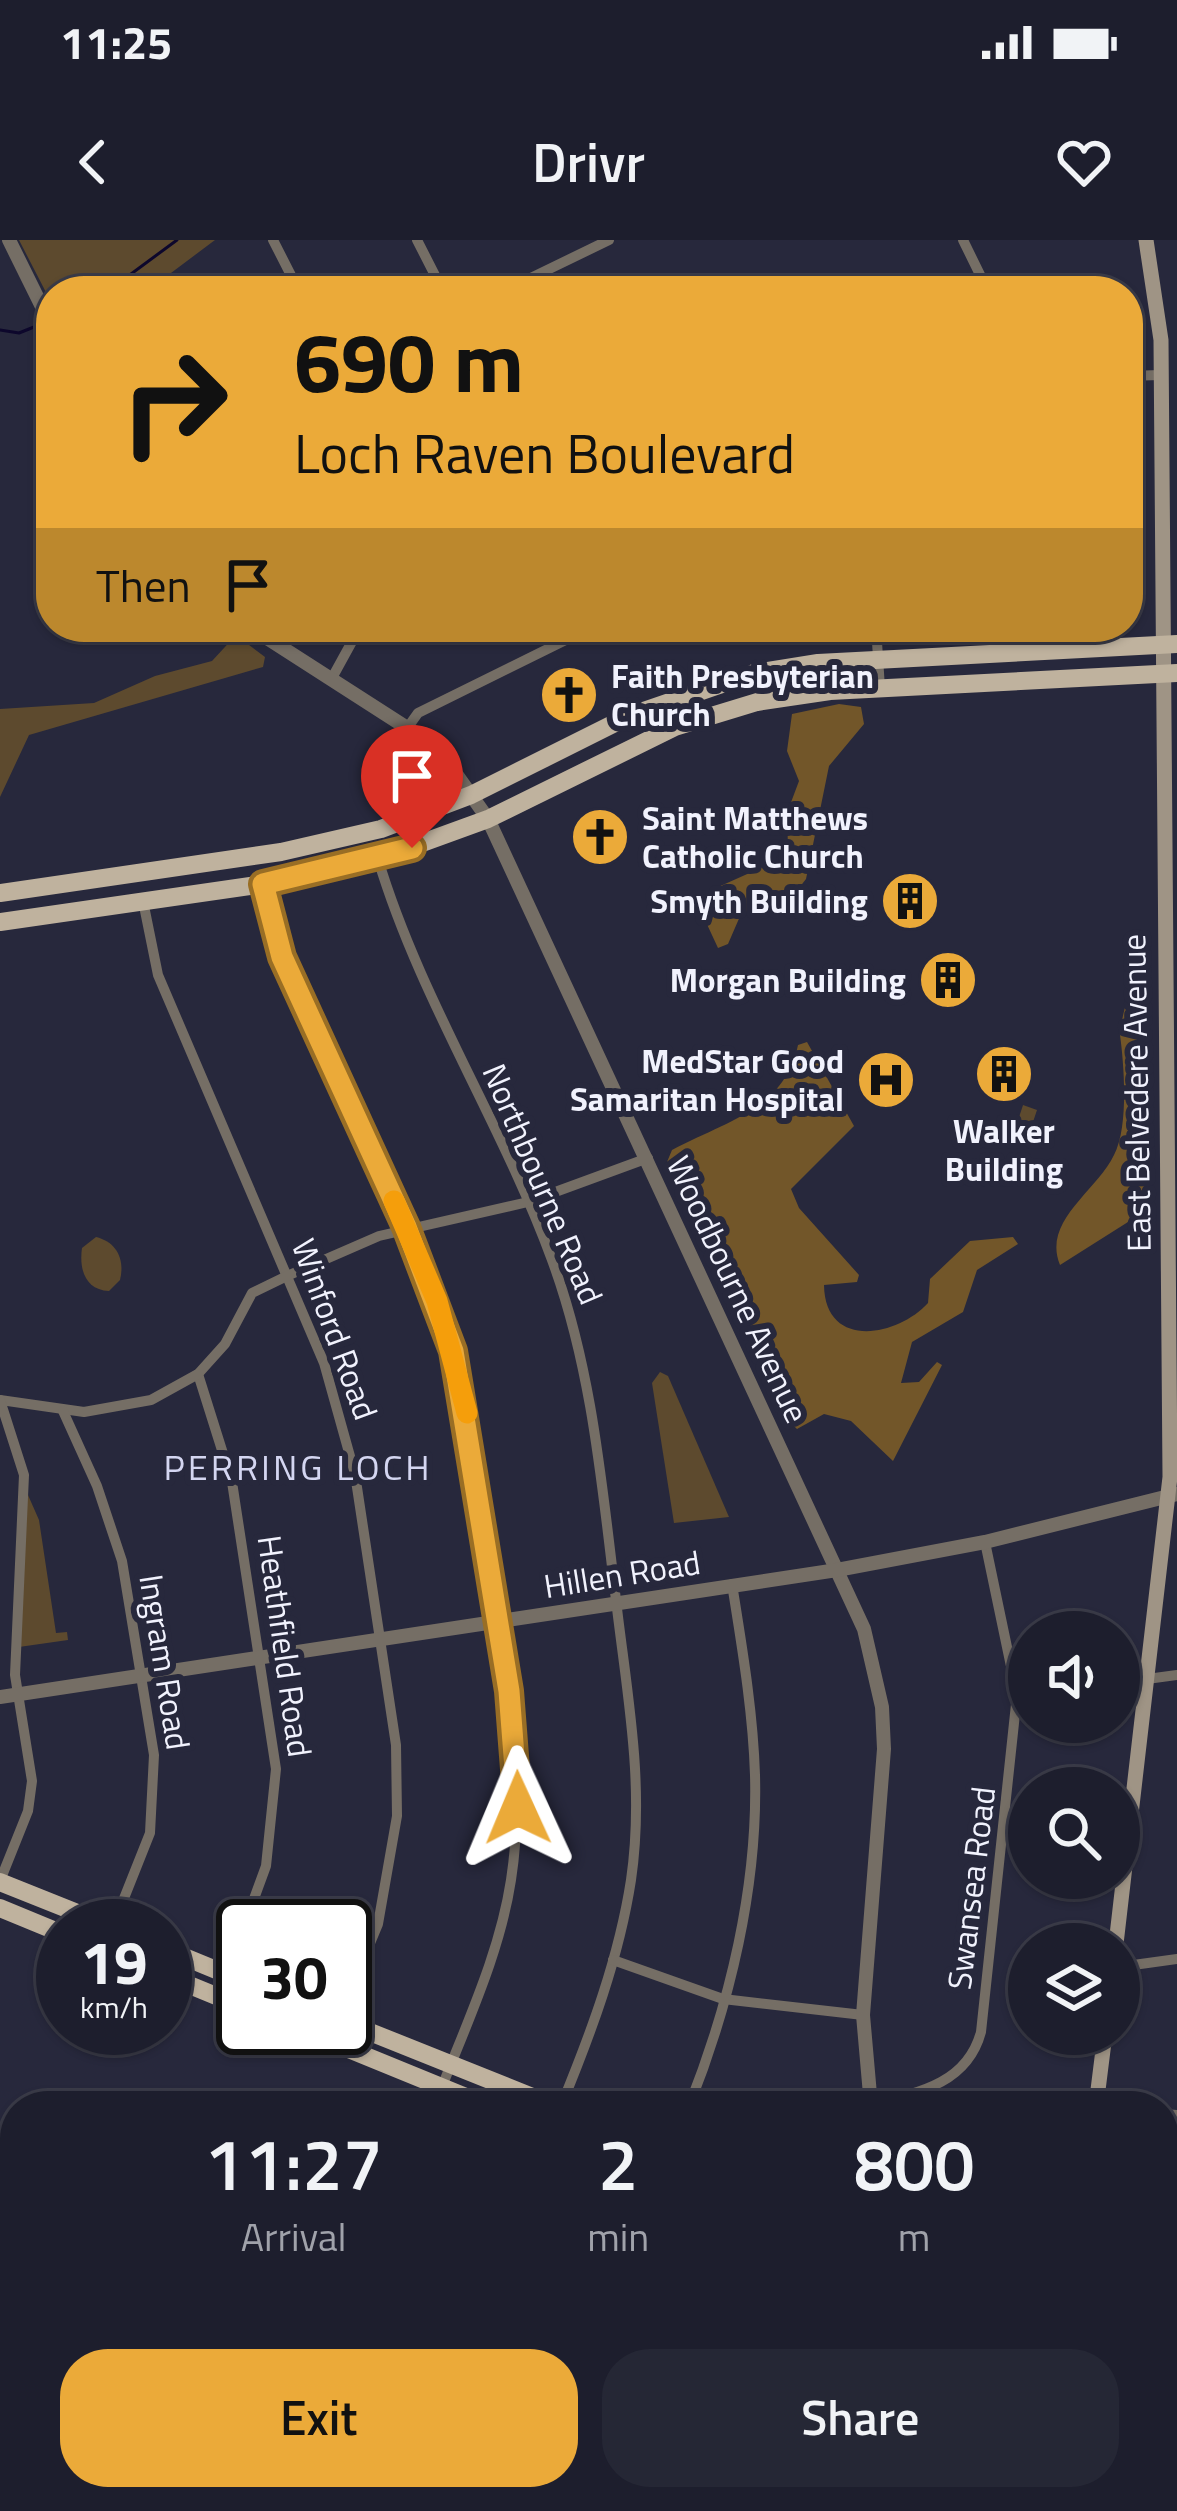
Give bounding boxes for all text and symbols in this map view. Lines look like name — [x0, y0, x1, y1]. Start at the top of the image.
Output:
text: 11:25 — [60, 8, 172, 76]
text: Drivr — [532, 121, 645, 203]
icon: back — [60, 129, 126, 195]
icon: heart — [1051, 129, 1117, 195]
text: 690 m — [294, 297, 524, 425]
icon: right — [96, 324, 252, 480]
text: Loch Raven Boulevard — [294, 412, 795, 494]
text: Then — [96, 551, 191, 619]
icon: arrive — [215, 552, 281, 618]
place label: Faith Presbyterian Church — [611, 651, 874, 739]
church icon: Faith Presbyterian Church — [538, 664, 600, 726]
pin — [361, 725, 463, 848]
icon: arrive — [379, 743, 445, 809]
place label: Saint Matthews Catholic Church — [642, 793, 868, 881]
church icon: Saint Matthews Catholic Church — [569, 806, 631, 868]
building icon: Smyth Building — [879, 870, 941, 932]
place label: Smyth Building — [650, 876, 868, 926]
street label: East Belvedere Avenue — [1108, 933, 1164, 1253]
building icon: Morgan Building — [917, 949, 979, 1011]
place label: Morgan Building — [670, 955, 906, 1005]
place label: MedStar Good Samaritan Hospital — [570, 1036, 844, 1124]
building icon: Walker Building — [973, 1043, 1035, 1105]
hospital icon: MedStar Good Samaritan Hospital — [855, 1049, 917, 1111]
street label: Northbourne Road — [470, 1056, 616, 1312]
place label: Walker Building — [945, 1106, 1063, 1194]
street label: Woodbourne Avenue — [654, 1147, 822, 1431]
street label: Winford Road — [279, 1231, 391, 1427]
district label: PERRING LOCH — [163, 1439, 433, 1494]
street label: Heathfield Road — [245, 1532, 325, 1760]
street label: Hillen Road — [540, 1537, 704, 1611]
street label: Ingram Road — [126, 1571, 204, 1753]
map controls — [1008, 1611, 1140, 2055]
button: sound — [1008, 1611, 1140, 1743]
position arrow — [455, 1745, 581, 1871]
button: search — [1008, 1767, 1140, 1899]
street label: Swansea Road — [934, 1784, 1008, 1992]
speed limit sign: 30 — [216, 1899, 372, 2055]
text: 19 — [80, 1916, 148, 2007]
button: layers — [1008, 1923, 1140, 2055]
text: km/h — [80, 1984, 148, 2030]
text: 11:27 — [204, 2108, 383, 2218]
text: 2 — [598, 2108, 638, 2218]
text: 800 — [854, 2108, 975, 2218]
text: Arrival — [241, 2207, 347, 2266]
text: min — [587, 2207, 649, 2266]
text: m — [898, 2207, 930, 2266]
button: Exit — [60, 2349, 578, 2487]
button: Share — [602, 2349, 1119, 2487]

